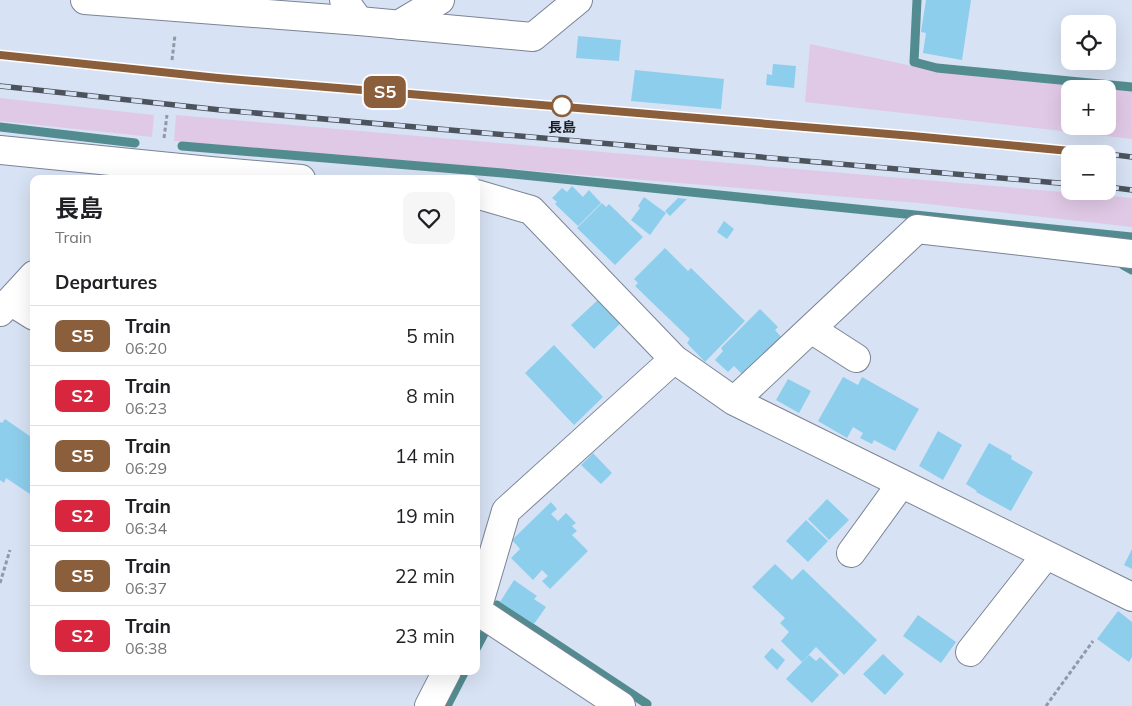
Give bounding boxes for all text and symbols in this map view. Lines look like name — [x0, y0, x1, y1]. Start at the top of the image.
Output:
map controls — [1061, 15, 1116, 200]
button: locate — [1061, 15, 1116, 70]
line badge: S5 — [362, 76, 408, 108]
text: S5 — [374, 80, 396, 103]
button: + — [1061, 80, 1116, 135]
marker: 長島 — [551, 95, 573, 117]
place label: 長島 — [548, 118, 576, 136]
button: − — [1061, 145, 1116, 200]
button: heart — [403, 192, 455, 244]
text: 長島 — [55, 193, 103, 223]
text: Train — [55, 227, 92, 247]
text: Departures — [55, 270, 157, 294]
text: Train — [125, 314, 171, 338]
text: S5 — [71, 324, 94, 347]
text: 5 min — [406, 324, 455, 348]
text: 06:20 — [125, 338, 167, 358]
text: Train — [125, 374, 171, 398]
text: S2 — [71, 384, 94, 407]
text: 8 min — [406, 384, 455, 408]
text: 06:23 — [125, 398, 167, 418]
text: Train — [125, 434, 171, 458]
text: S5 — [71, 444, 94, 467]
text: 14 min — [395, 444, 455, 468]
text: 06:29 — [125, 458, 167, 478]
text: Train — [125, 494, 171, 518]
text: S2 — [71, 504, 94, 527]
text: 19 min — [395, 504, 455, 528]
text: 06:34 — [125, 518, 167, 538]
text: Train — [125, 554, 171, 578]
text: S5 — [71, 564, 94, 587]
text: 22 min — [395, 564, 455, 588]
text: 06:37 — [125, 578, 167, 598]
text: Train — [125, 614, 171, 638]
text: S2 — [71, 624, 94, 647]
text: 23 min — [395, 624, 455, 648]
text: 06:38 — [125, 638, 167, 658]

